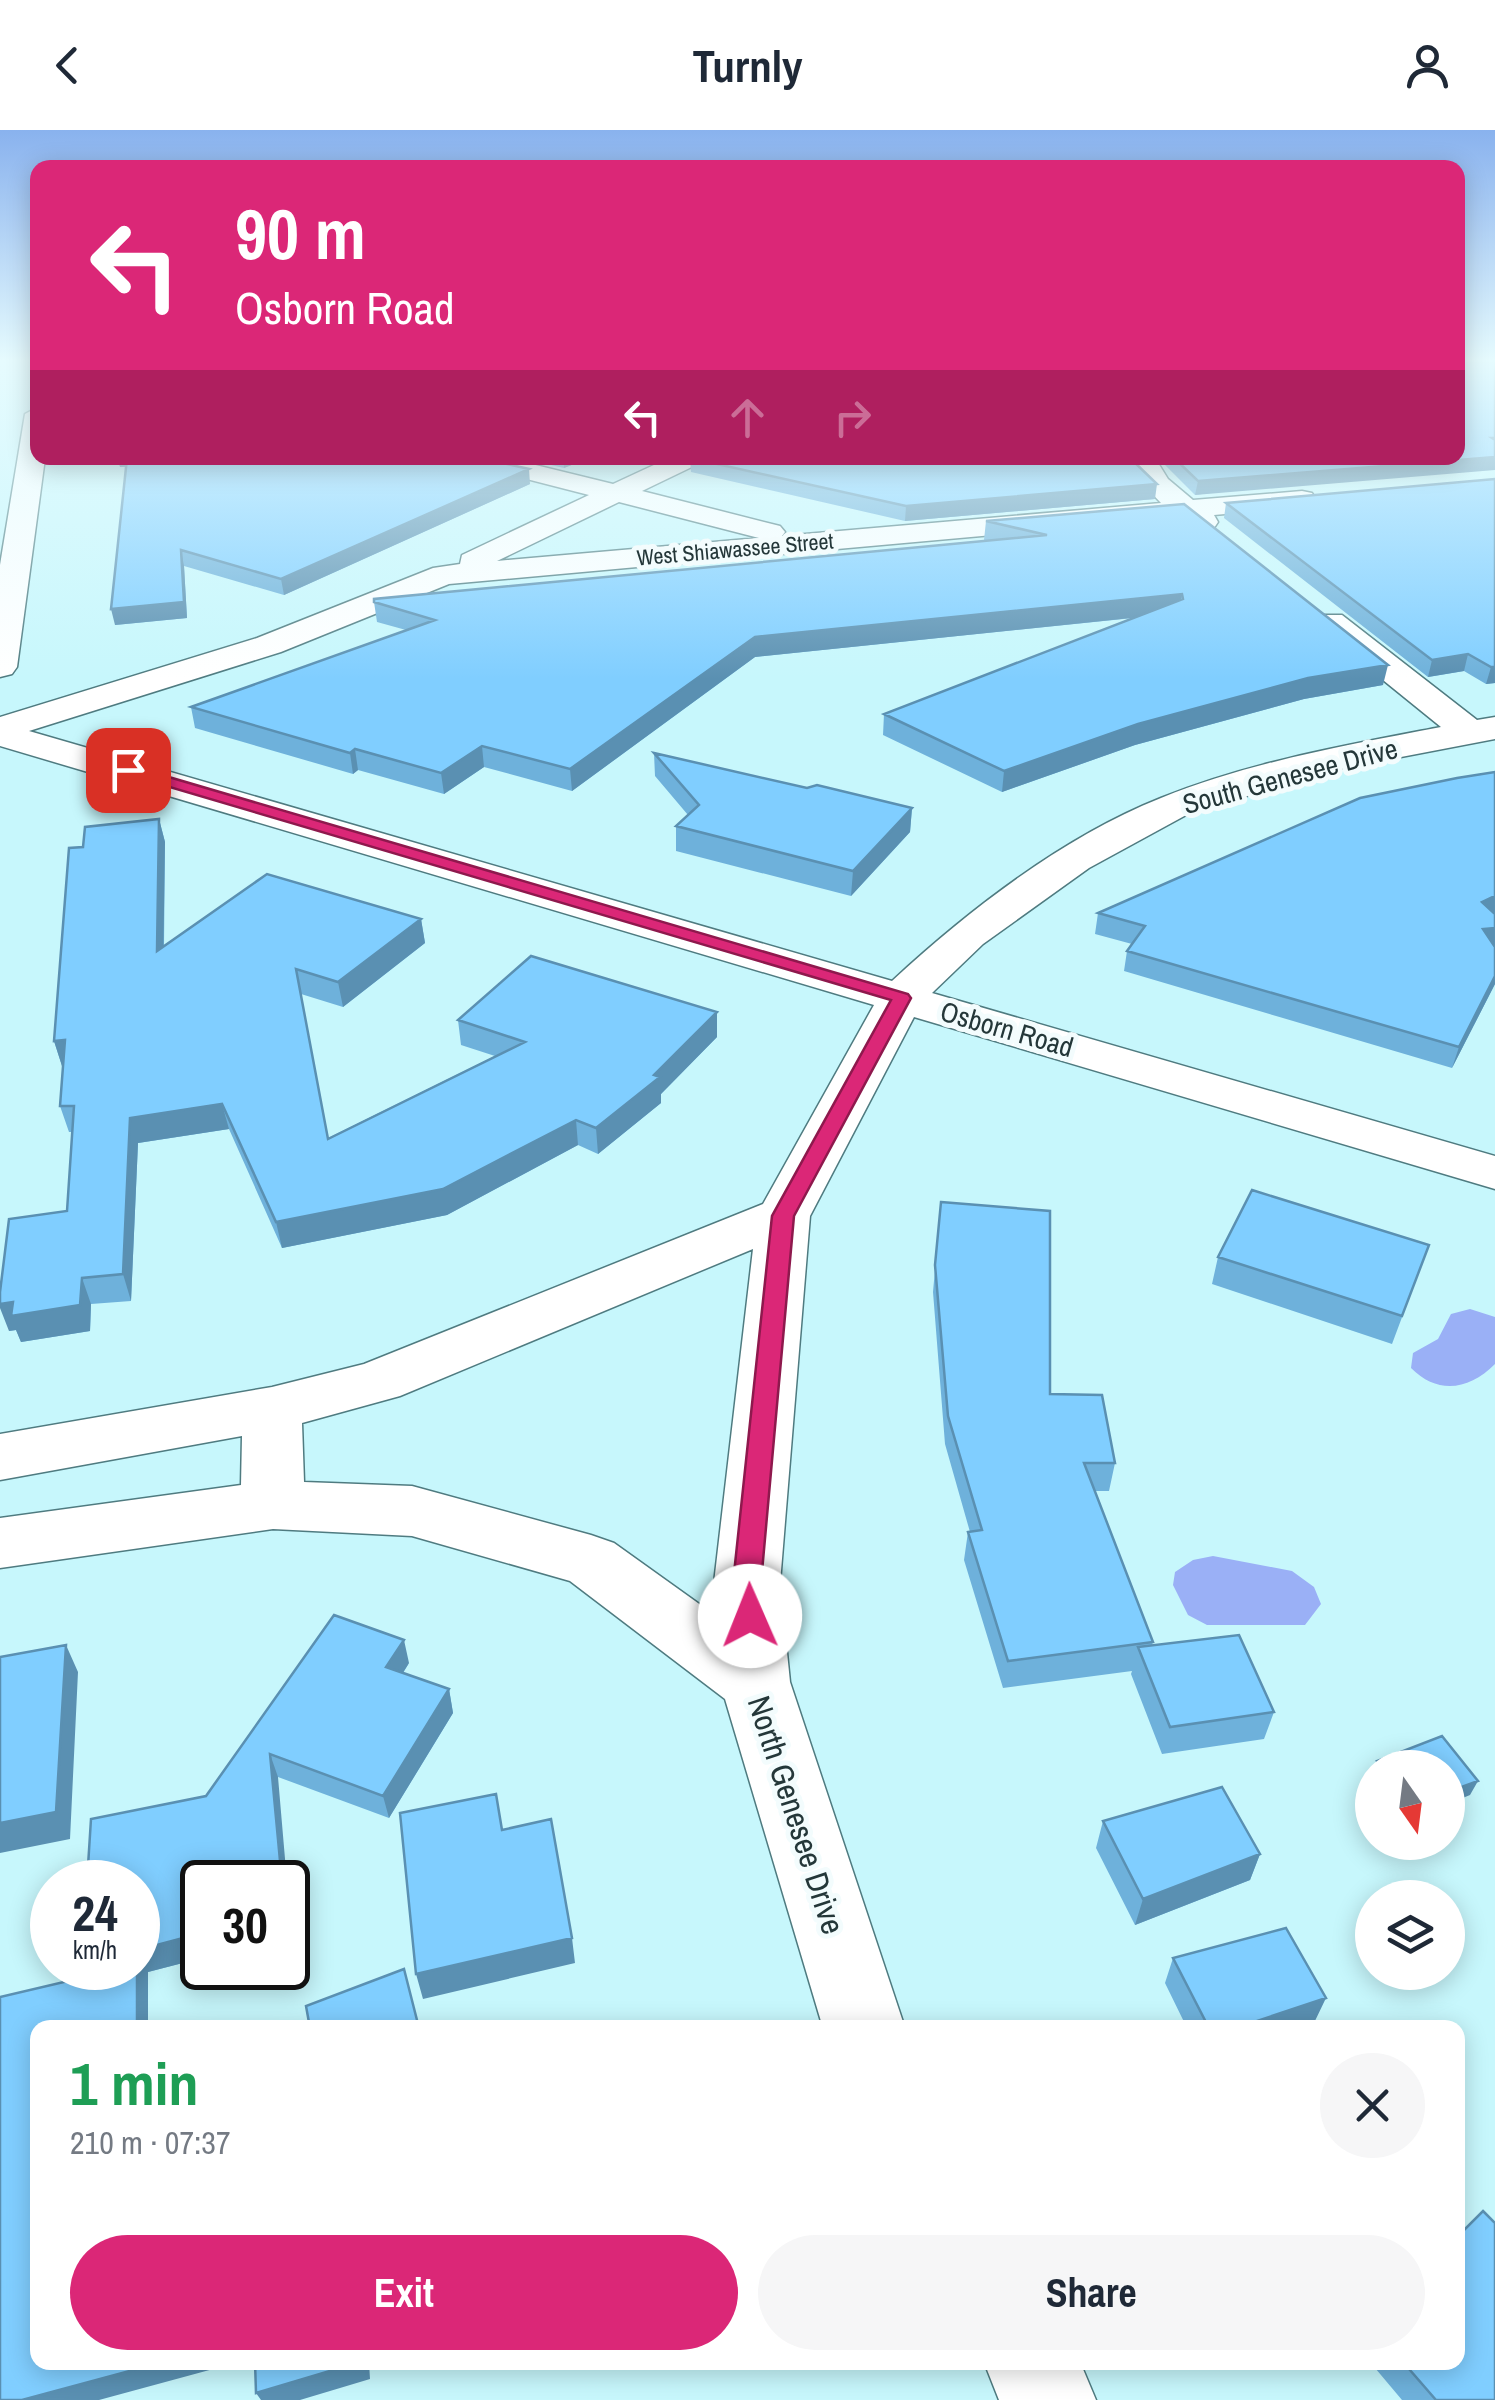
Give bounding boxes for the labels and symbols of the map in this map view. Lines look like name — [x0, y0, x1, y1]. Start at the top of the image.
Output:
street label: West Shiawassee Street — [635, 525, 835, 573]
pin — [86, 728, 171, 813]
street label: South Genesee Drive — [1178, 729, 1402, 823]
street label: Osborn Road — [936, 992, 1078, 1066]
position arrow — [698, 1564, 802, 1668]
street label: North Genesee Drive — [738, 1690, 855, 1939]
north arrow — [1355, 1750, 1465, 1860]
speed limit sign: 30 — [180, 1860, 310, 1990]

